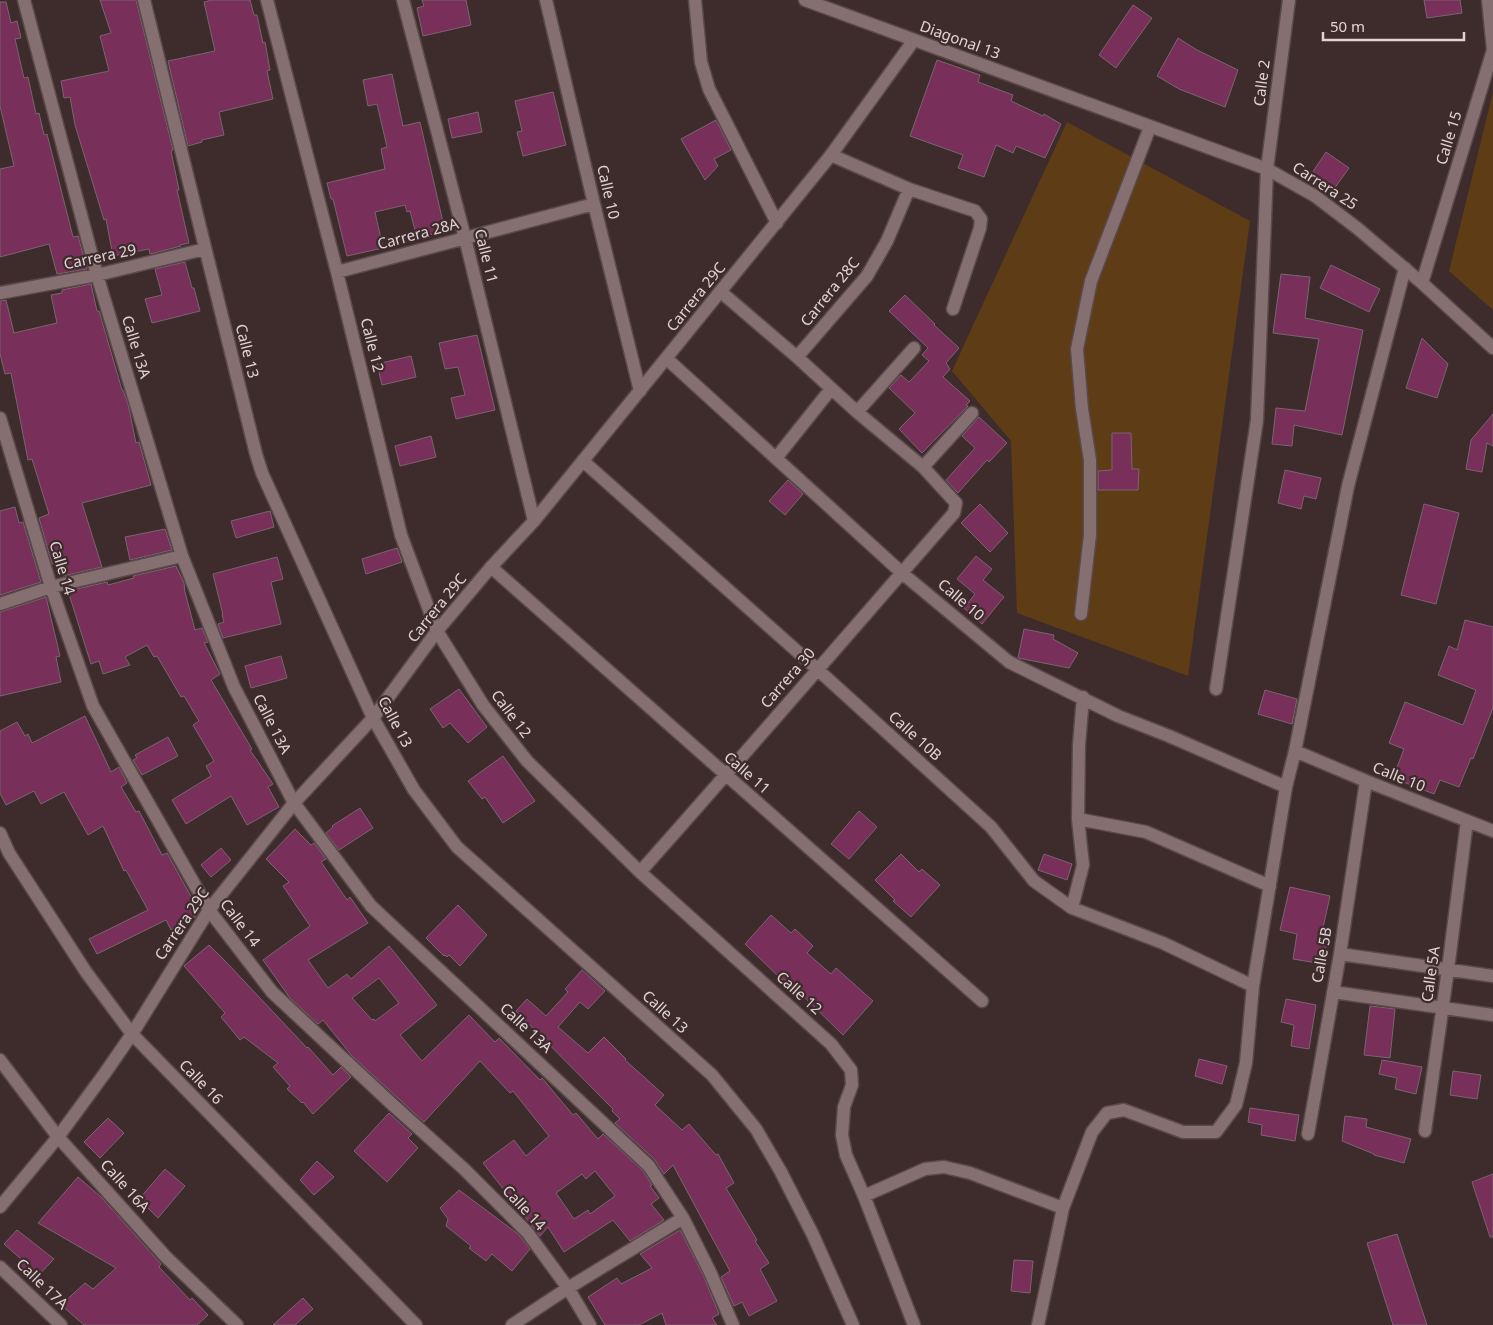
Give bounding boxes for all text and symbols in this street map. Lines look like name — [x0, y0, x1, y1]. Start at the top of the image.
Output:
scale bar — [1323, 10, 1464, 42]
street label: Diagonal 13 — [917, 15, 1003, 63]
text: 50 m — [1330, 16, 1365, 36]
street label: Calle 2 — [1248, 59, 1274, 107]
street label: Calle 15 — [1430, 108, 1466, 167]
street label: Carrera 25 — [1289, 157, 1362, 214]
street label: Calle 10 — [593, 163, 625, 221]
street label: Carrera 28A — [375, 212, 461, 253]
street label: Calle 11 — [471, 227, 503, 285]
street label: Carrera 29 — [62, 239, 138, 273]
street label: Carrera 28C — [795, 252, 864, 330]
street label: Carrera 29C — [661, 257, 730, 335]
street label: Calle 13A — [118, 313, 156, 381]
street label: Calle 12 — [357, 316, 389, 374]
street label: Calle 13 — [232, 322, 264, 380]
street label: Calle 14 — [45, 538, 81, 597]
street label: Carrera 29C — [402, 568, 471, 646]
street label: Calle 10 — [934, 574, 989, 625]
street label: Carrera 30 — [755, 643, 819, 712]
street label: Calle 12 — [487, 685, 536, 741]
street label: Calle 13A — [249, 690, 297, 757]
street label: Calle 13 — [374, 692, 418, 751]
street label: Calle 10B — [885, 706, 946, 764]
street label: Calle 11 — [720, 747, 775, 798]
street label: Calle 10 — [1370, 756, 1429, 796]
street label: Carrera 29C — [150, 883, 213, 964]
street label: Calle 14 — [216, 894, 266, 951]
street label: Calle 5B — [1306, 925, 1336, 984]
street label: Calle 5A — [1416, 944, 1444, 1003]
street label: Calle 12 — [772, 966, 827, 1018]
street label: Calle 13 — [638, 985, 693, 1037]
street label: Calle 13A — [496, 998, 557, 1057]
street label: Calle 16 — [175, 1055, 228, 1108]
street label: Calle 16A — [97, 1155, 155, 1216]
street label: Calle 14 — [499, 1180, 551, 1235]
street label: Calle 17A — [12, 1254, 73, 1313]

